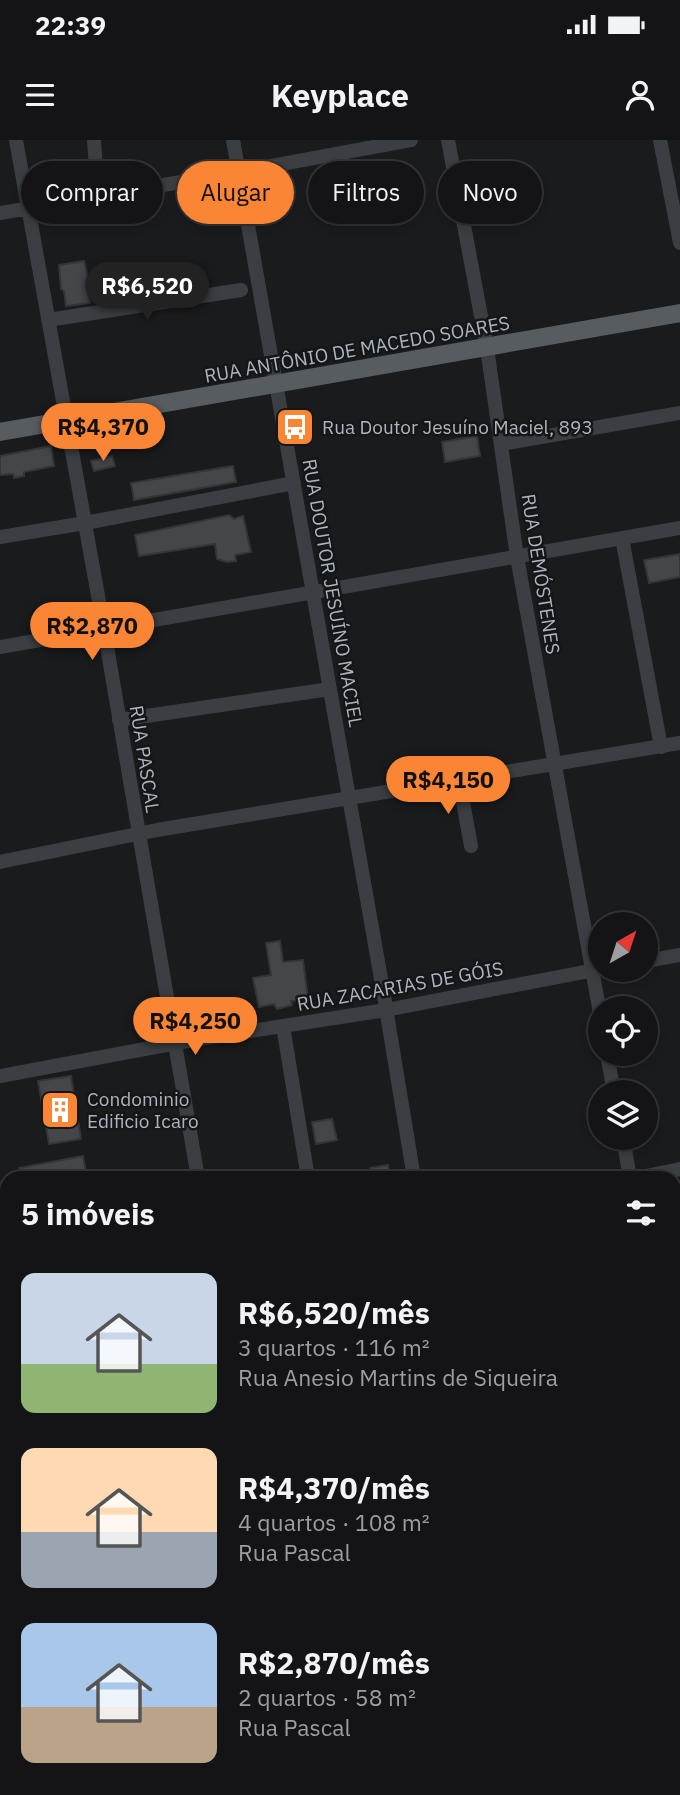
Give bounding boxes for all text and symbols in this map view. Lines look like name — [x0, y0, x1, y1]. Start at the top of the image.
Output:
text: 22:39 — [35, 8, 106, 42]
text: Keyplace — [271, 74, 409, 116]
icon: menu — [21, 76, 59, 114]
icon: person — [621, 76, 659, 114]
chip: Comprar — [21, 161, 163, 224]
chip: Alugar — [177, 161, 294, 224]
chip: Filtros — [308, 161, 424, 224]
chip: Novo — [438, 161, 542, 224]
pin: R$6,520 — [82, 262, 212, 322]
text: R$6,520 — [101, 270, 193, 300]
street label: RUA ANTÔNIO DE MACEDO SOARES — [202, 310, 512, 388]
pin: R$4,370 — [38, 404, 168, 463]
bus stop icon: Rua Doutor Jesuíno Maciel, 893 — [274, 406, 316, 448]
text: R$4,370 — [57, 411, 149, 441]
place label: Rua Doutor Jesuíno Maciel, 893 — [322, 415, 593, 439]
street label: RUA DOUTOR JESUÍNO MACIEL — [298, 457, 368, 729]
street label: RUA DEMÓSTENES — [516, 492, 566, 656]
pin: R$2,870 — [27, 602, 157, 662]
text: R$2,870 — [46, 610, 138, 640]
street label: RUA PASCAL — [125, 703, 165, 815]
pin: R$4,150 — [383, 756, 513, 816]
text: R$4,150 — [402, 764, 494, 794]
north arrow — [588, 912, 658, 982]
map controls — [588, 912, 658, 1150]
street label: RUA ZACARIAS DE GÓIS — [295, 956, 505, 1016]
button: locate — [588, 996, 658, 1066]
pin: R$4,250 — [130, 998, 260, 1057]
text: R$4,250 — [149, 1005, 241, 1035]
button: layers — [588, 1080, 658, 1150]
place label: Condominio Edificio Icaro — [87, 1087, 199, 1133]
building icon: Condominio Edificio Icaro — [39, 1089, 81, 1131]
text: 5 imóveis — [21, 1194, 155, 1233]
icon: filters — [622, 1194, 660, 1232]
text: R$6,520/mês — [238, 1293, 430, 1332]
icon: home — [77, 1301, 161, 1385]
text: 3 quartos · 116 m² — [238, 1332, 430, 1362]
text: Rua Anesio Martins de Siqueira — [238, 1362, 558, 1392]
text: R$4,370/mês — [238, 1468, 430, 1507]
icon: home — [77, 1476, 161, 1560]
text: 4 quartos · 108 m² — [238, 1507, 430, 1537]
text: Rua Pascal — [238, 1537, 351, 1567]
text: R$2,870/mês — [238, 1643, 430, 1682]
icon: home — [77, 1651, 161, 1735]
text: 2 quartos · 58 m² — [238, 1682, 416, 1712]
text: Rua Pascal — [238, 1712, 351, 1742]

